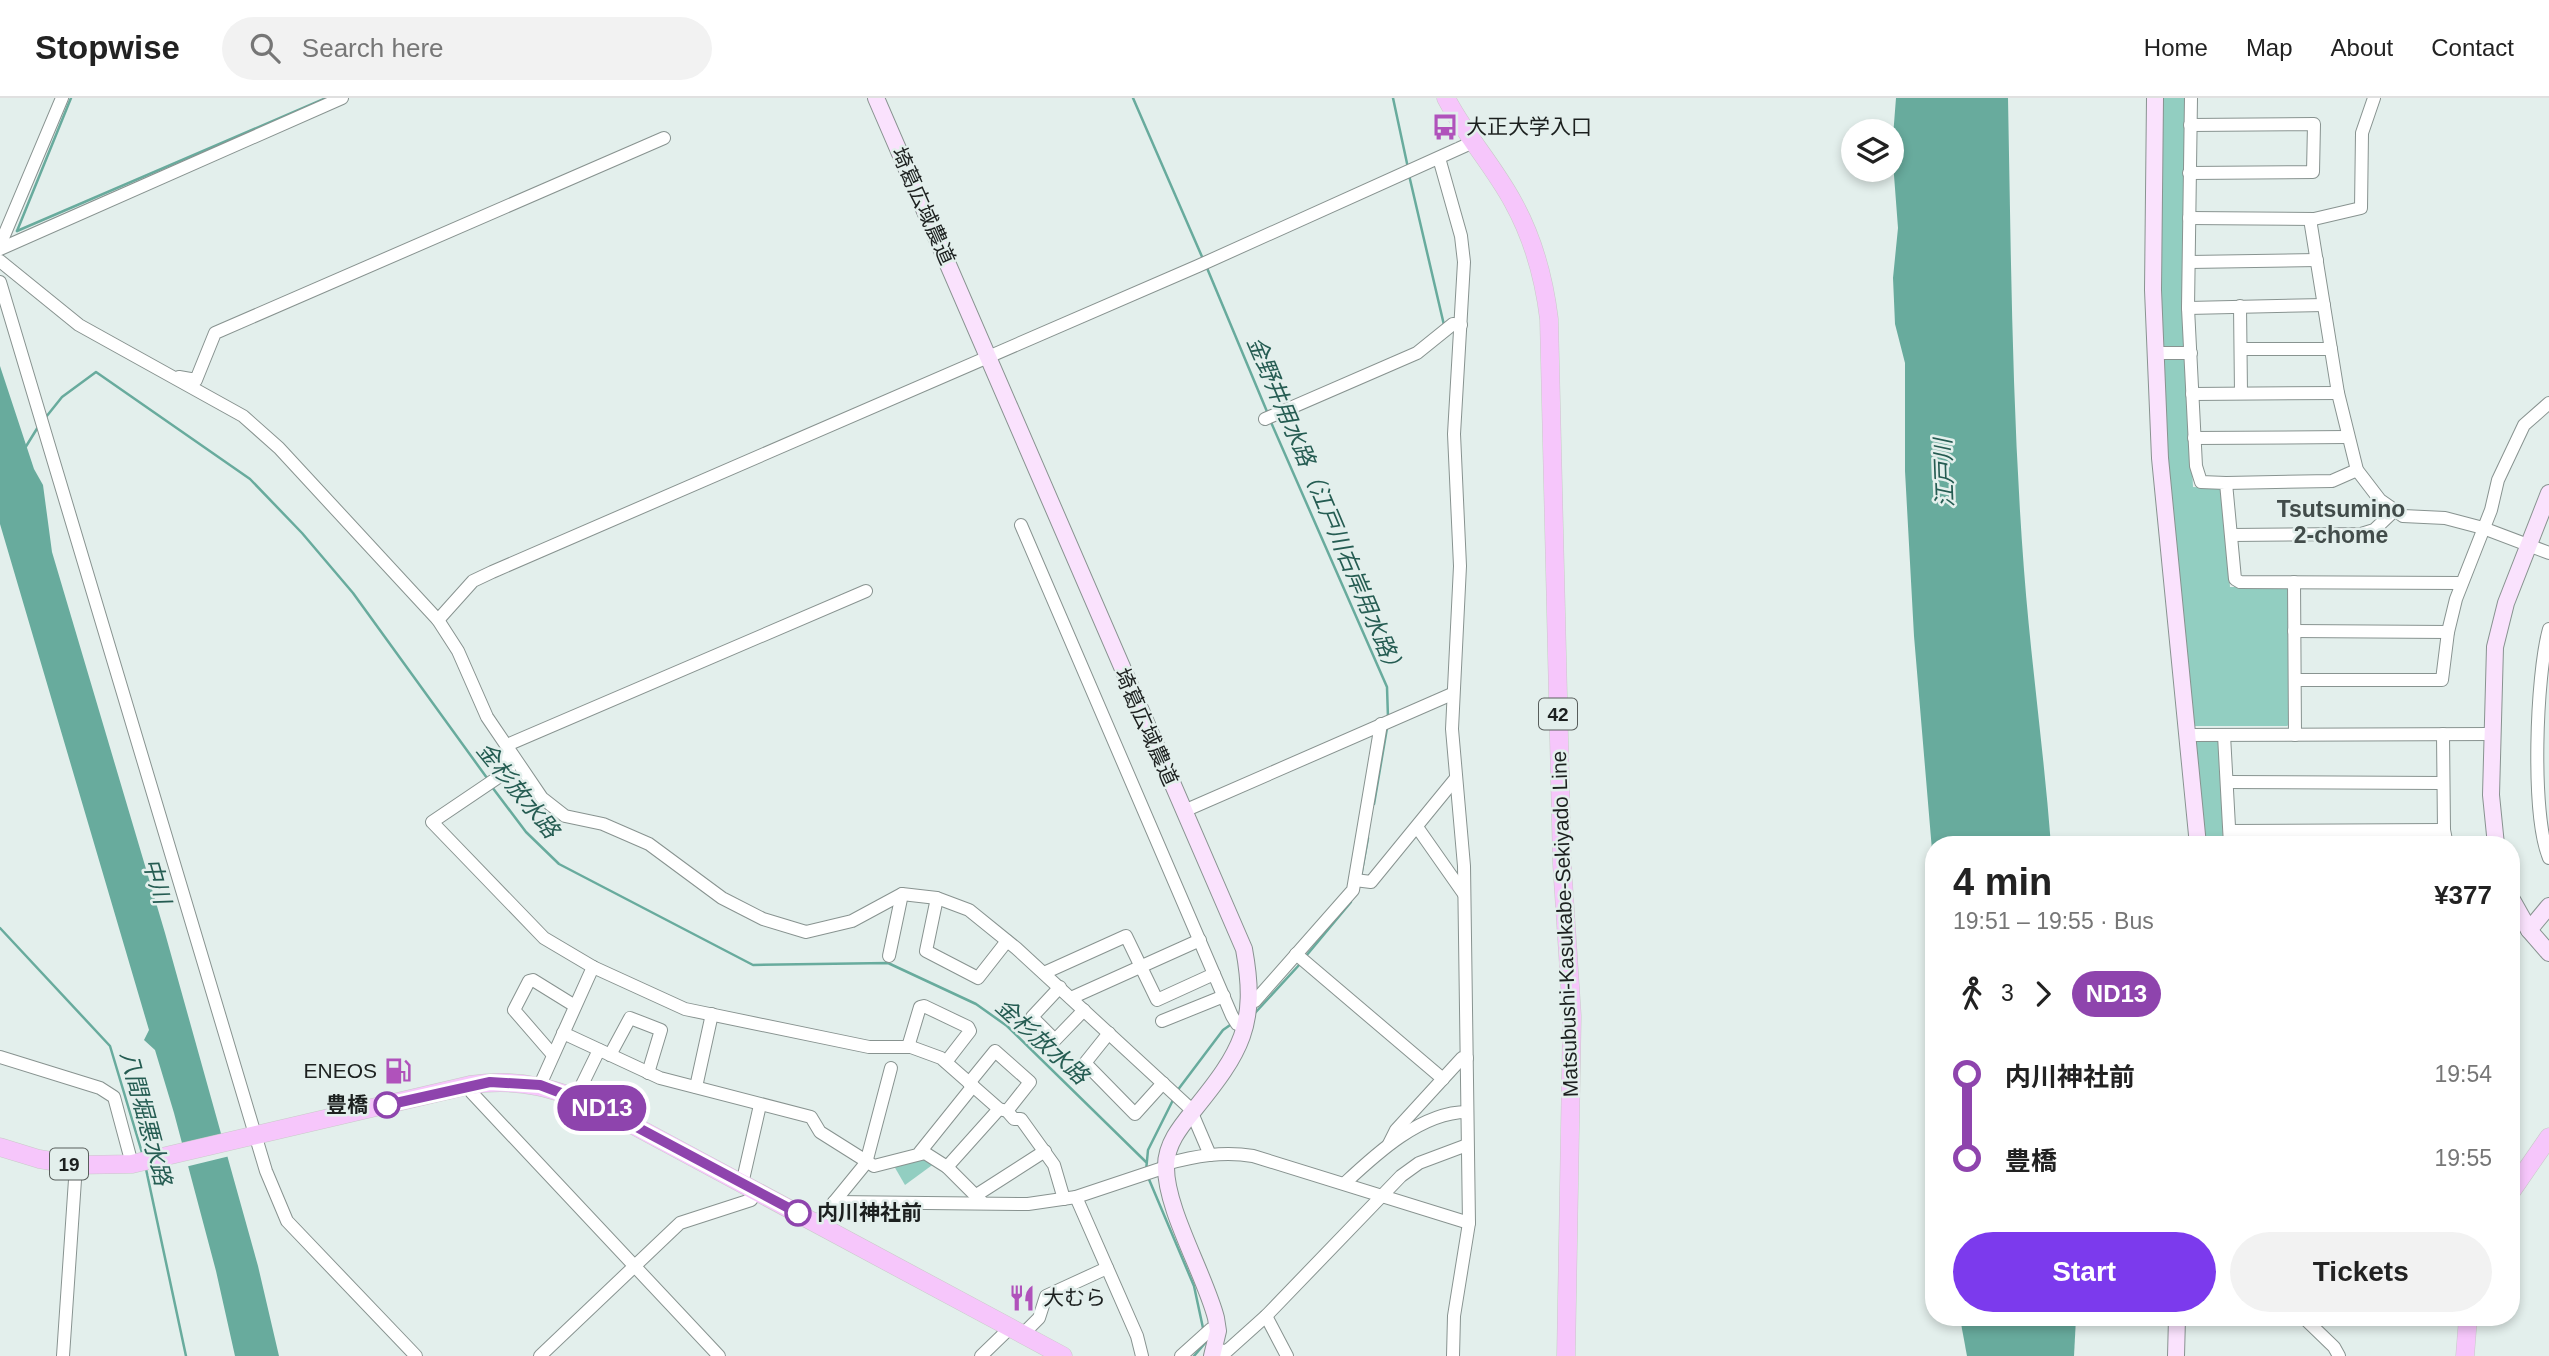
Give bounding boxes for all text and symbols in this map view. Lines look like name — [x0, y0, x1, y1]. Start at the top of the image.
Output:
search box — [222, 17, 712, 80]
text: Stopwise — [35, 29, 180, 66]
icon: search — [246, 29, 284, 67]
text: Search here — [302, 33, 444, 63]
text: Home — [2144, 34, 2208, 61]
text: Map — [2246, 34, 2293, 61]
text: About — [2331, 34, 2393, 61]
text: Contact — [2431, 34, 2514, 61]
bus stop icon: 大正大学入口 — [1430, 112, 1460, 142]
place label: 大正大学入口 — [1466, 115, 1592, 138]
map controls — [1841, 119, 1904, 182]
button: layers — [1841, 119, 1904, 182]
street label: 埼葛広域農道 — [887, 144, 960, 268]
water label: 金野井用水路（江戸川右岸用水路） — [1242, 333, 1410, 681]
water label: 江戸川 — [1930, 435, 1958, 508]
district label: Tsutsumino 2-chome — [2277, 496, 2405, 548]
street label: 埼葛広域農道 — [1110, 665, 1183, 789]
road number: 42 — [1539, 698, 1577, 730]
water label: 金杉放水路 — [472, 737, 566, 844]
street label: Matsubushi-Kasukabe-Sekiyado Line — [1547, 750, 1582, 1098]
water label: 中川 — [138, 855, 177, 910]
text: 4 min — [1953, 861, 2052, 903]
text: ¥377 — [2434, 880, 2492, 910]
text: 19:51 – 19:55 · Bus — [1953, 908, 2154, 934]
icon: walk — [1953, 975, 1991, 1013]
icon: forward — [2024, 975, 2062, 1013]
text: 3 — [2001, 980, 2014, 1006]
text: ND13 — [2086, 980, 2147, 1007]
water label: 金杉放水路 — [991, 993, 1095, 1090]
water label: 八間堀悪水路 — [116, 1048, 177, 1190]
fuel station icon: ENEOS — [383, 1056, 413, 1086]
place label: ENEOS — [303, 1059, 377, 1082]
text: 19:54 — [2434, 1061, 2492, 1087]
text: 内川神社前 — [2005, 1062, 2135, 1092]
line badge: ND13 — [553, 1085, 651, 1131]
marker: 豊橋 — [374, 1092, 400, 1118]
place label: 豊橋 — [326, 1093, 368, 1116]
text: ND13 — [571, 1094, 633, 1121]
text: 19:55 — [2434, 1145, 2492, 1171]
text: 豊橋 — [2005, 1146, 2057, 1176]
road number: 19 — [50, 1148, 88, 1180]
marker: 内川神社前 — [785, 1200, 811, 1226]
place label: 内川神社前 — [817, 1201, 922, 1224]
button: Start — [1953, 1232, 2216, 1312]
button: Tickets — [2230, 1232, 2492, 1312]
restaurant icon: 大むら — [1007, 1283, 1037, 1313]
place label: 大むら — [1043, 1286, 1106, 1309]

